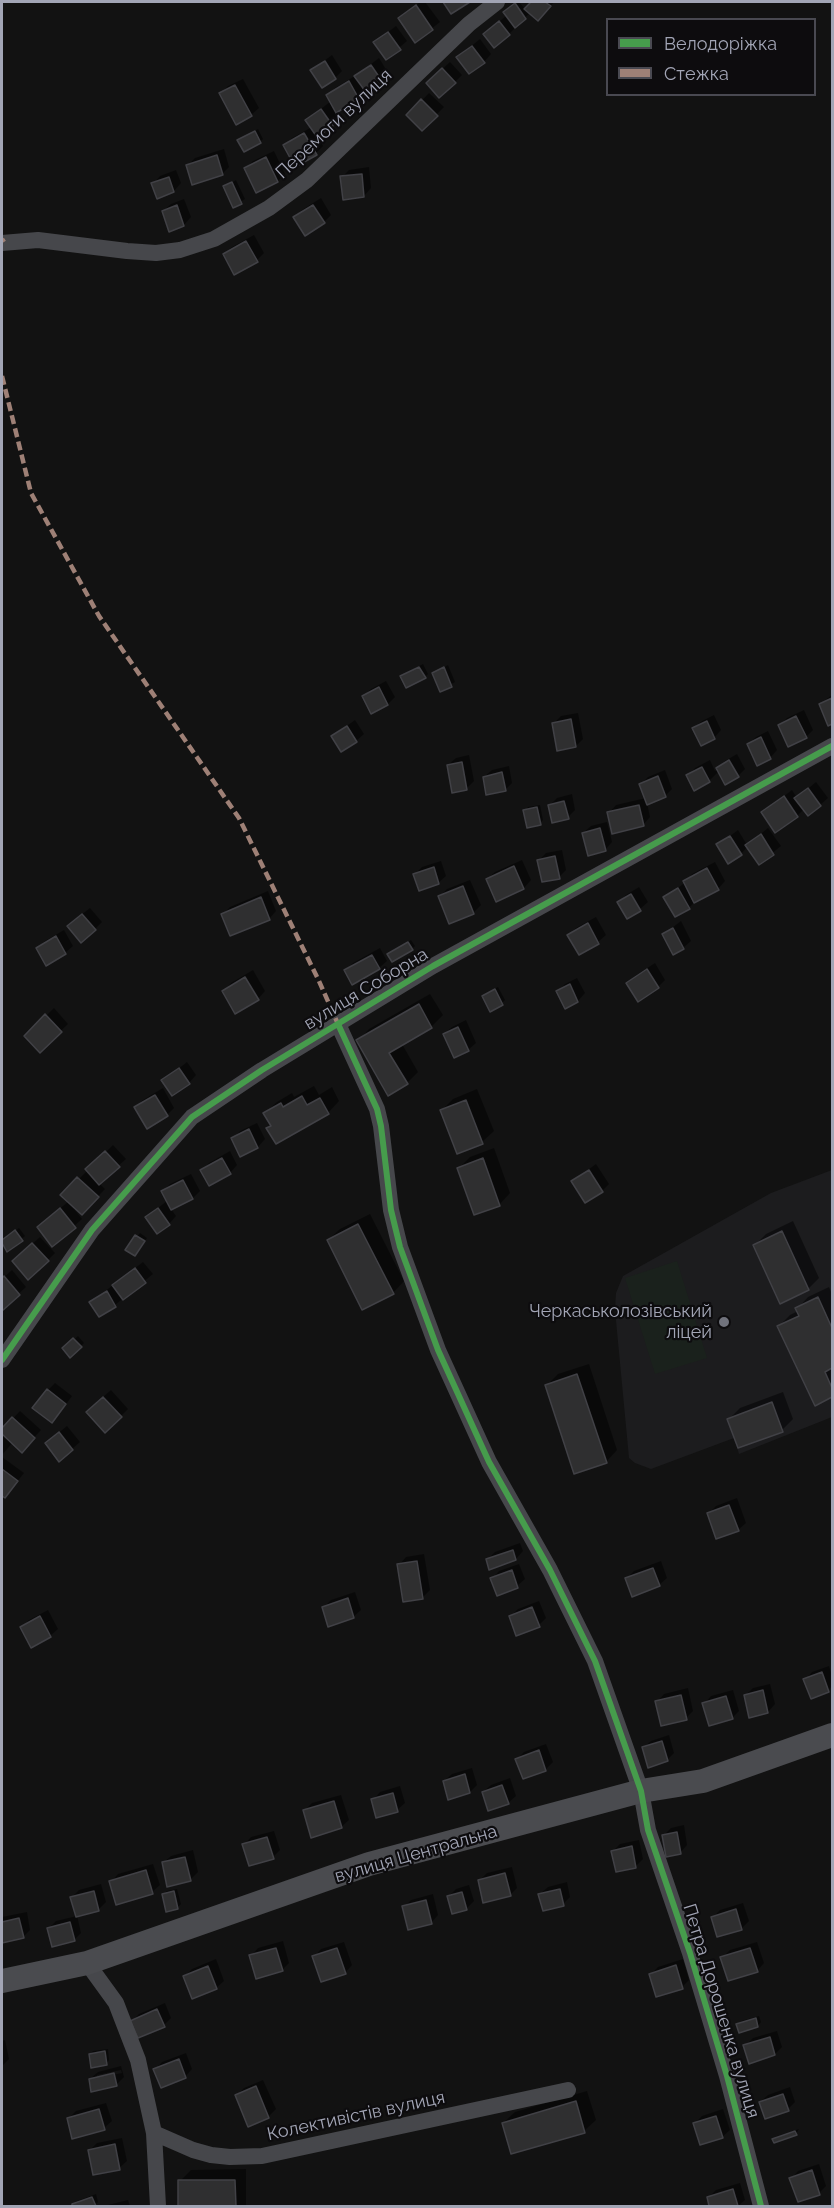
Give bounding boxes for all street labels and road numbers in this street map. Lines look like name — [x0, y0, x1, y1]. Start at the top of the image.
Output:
street label: Перемоги вулиця — [271, 65, 397, 183]
street label: вулиця Соборна — [300, 943, 432, 1035]
street label: вулиця Центральна — [332, 1821, 500, 1887]
street label: Петра Дорошенка вулиця — [678, 1901, 764, 2121]
street label: Колективістів вулиця — [265, 2087, 447, 2145]

